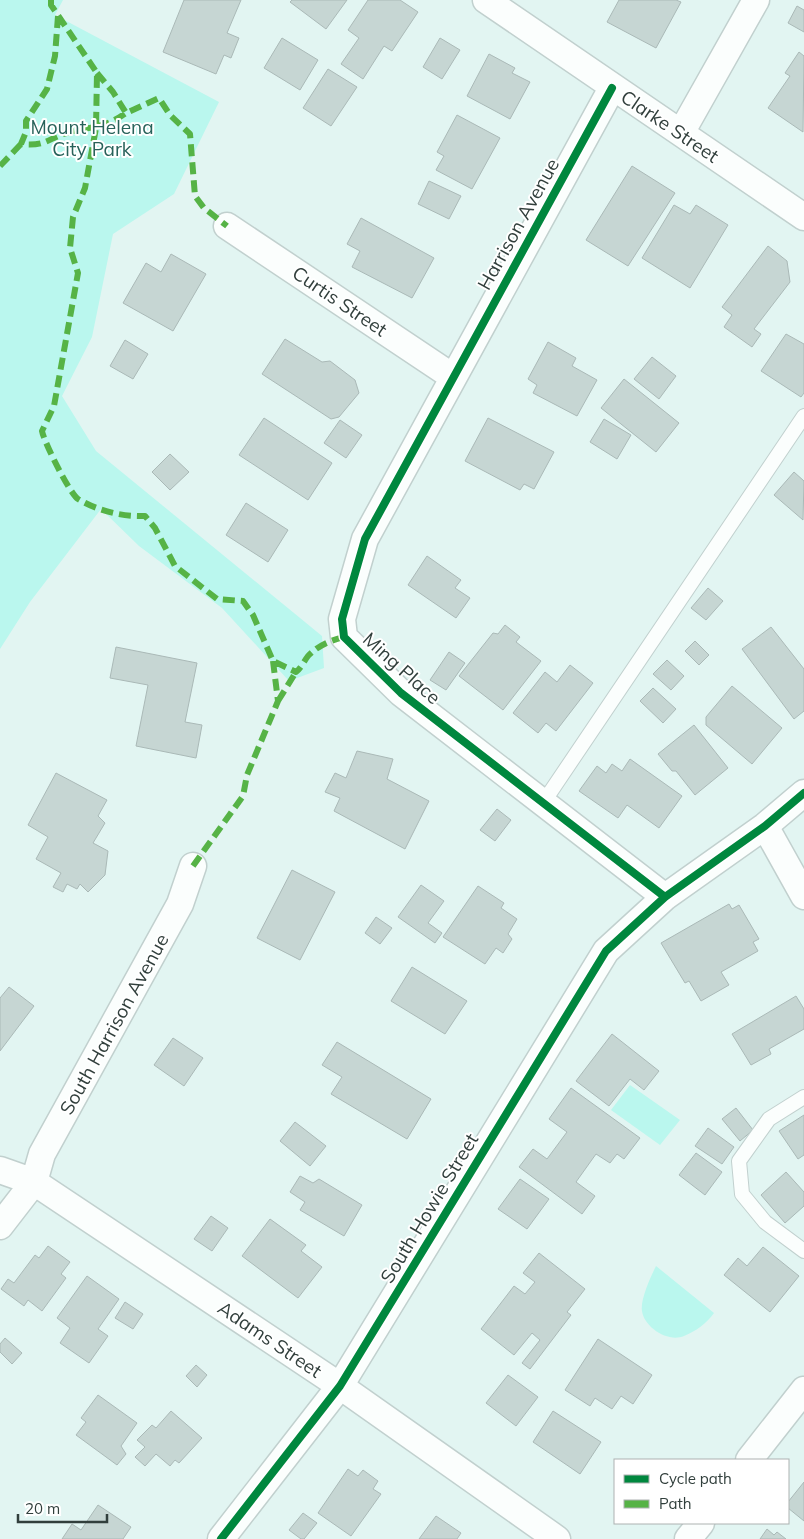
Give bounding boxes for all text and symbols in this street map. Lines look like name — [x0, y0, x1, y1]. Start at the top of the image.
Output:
street label: Clarke Street — [616, 84, 724, 168]
park label: Mount Helena City Park — [30, 115, 154, 161]
street label: Harrison Avenue — [472, 154, 564, 294]
street label: Curtis Street — [288, 261, 392, 342]
street label: Ming Place — [358, 627, 446, 709]
street label: South Harrison Avenue — [54, 929, 174, 1119]
street label: South Howie Street — [375, 1128, 483, 1287]
street label: Adams Street — [213, 1295, 327, 1383]
legend — [614, 1459, 789, 1524]
text: Cycle path — [659, 1469, 732, 1488]
scale bar — [18, 1492, 106, 1524]
text: Path — [659, 1494, 691, 1513]
text: 20 m — [25, 1499, 60, 1518]

